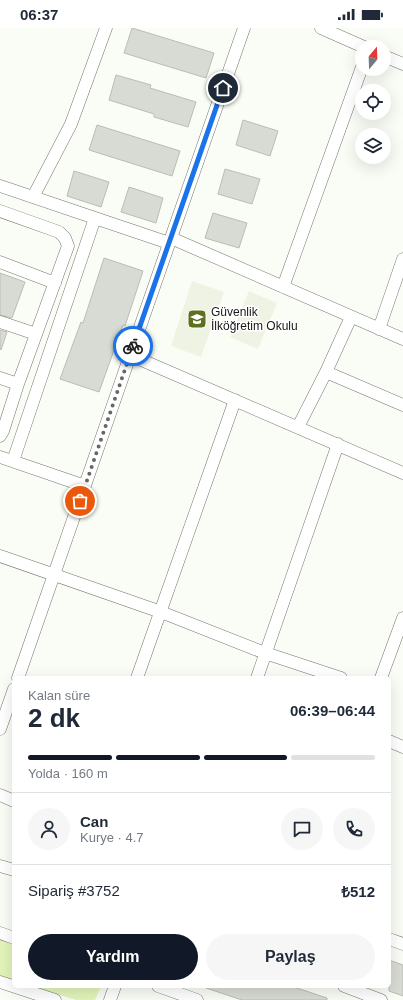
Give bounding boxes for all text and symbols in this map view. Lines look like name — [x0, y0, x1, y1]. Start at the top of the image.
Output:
text: 06:37 — [20, 6, 58, 23]
north arrow — [355, 40, 391, 76]
map controls — [355, 40, 391, 164]
pin — [206, 71, 240, 105]
icon: home — [212, 77, 234, 99]
button: locate — [355, 84, 391, 120]
button: layers — [355, 128, 391, 164]
place label: Güvenlik İlköğretim Okulu — [211, 305, 298, 333]
school or university icon: Güvenlik İlköğretim Okulu — [186, 308, 208, 330]
courier — [113, 326, 153, 366]
icon: bike — [122, 335, 144, 357]
pin — [63, 484, 97, 518]
icon: bag — [69, 490, 91, 512]
text: Kalan süre — [28, 688, 90, 703]
text: 06:39–06:44 — [290, 702, 375, 719]
text: 2 dk — [28, 703, 80, 733]
text: Yolda · 160 m — [28, 766, 108, 781]
button: person — [28, 808, 70, 850]
button: chat — [281, 808, 323, 850]
button: phone — [333, 808, 375, 850]
text: Can — [80, 813, 108, 830]
text: Kurye · 4.7 — [80, 830, 144, 845]
text: Sipariş #3752 — [28, 882, 120, 899]
text: ₺512 — [341, 883, 375, 900]
button: Yardım — [28, 934, 198, 980]
button: Paylaş — [206, 934, 375, 980]

